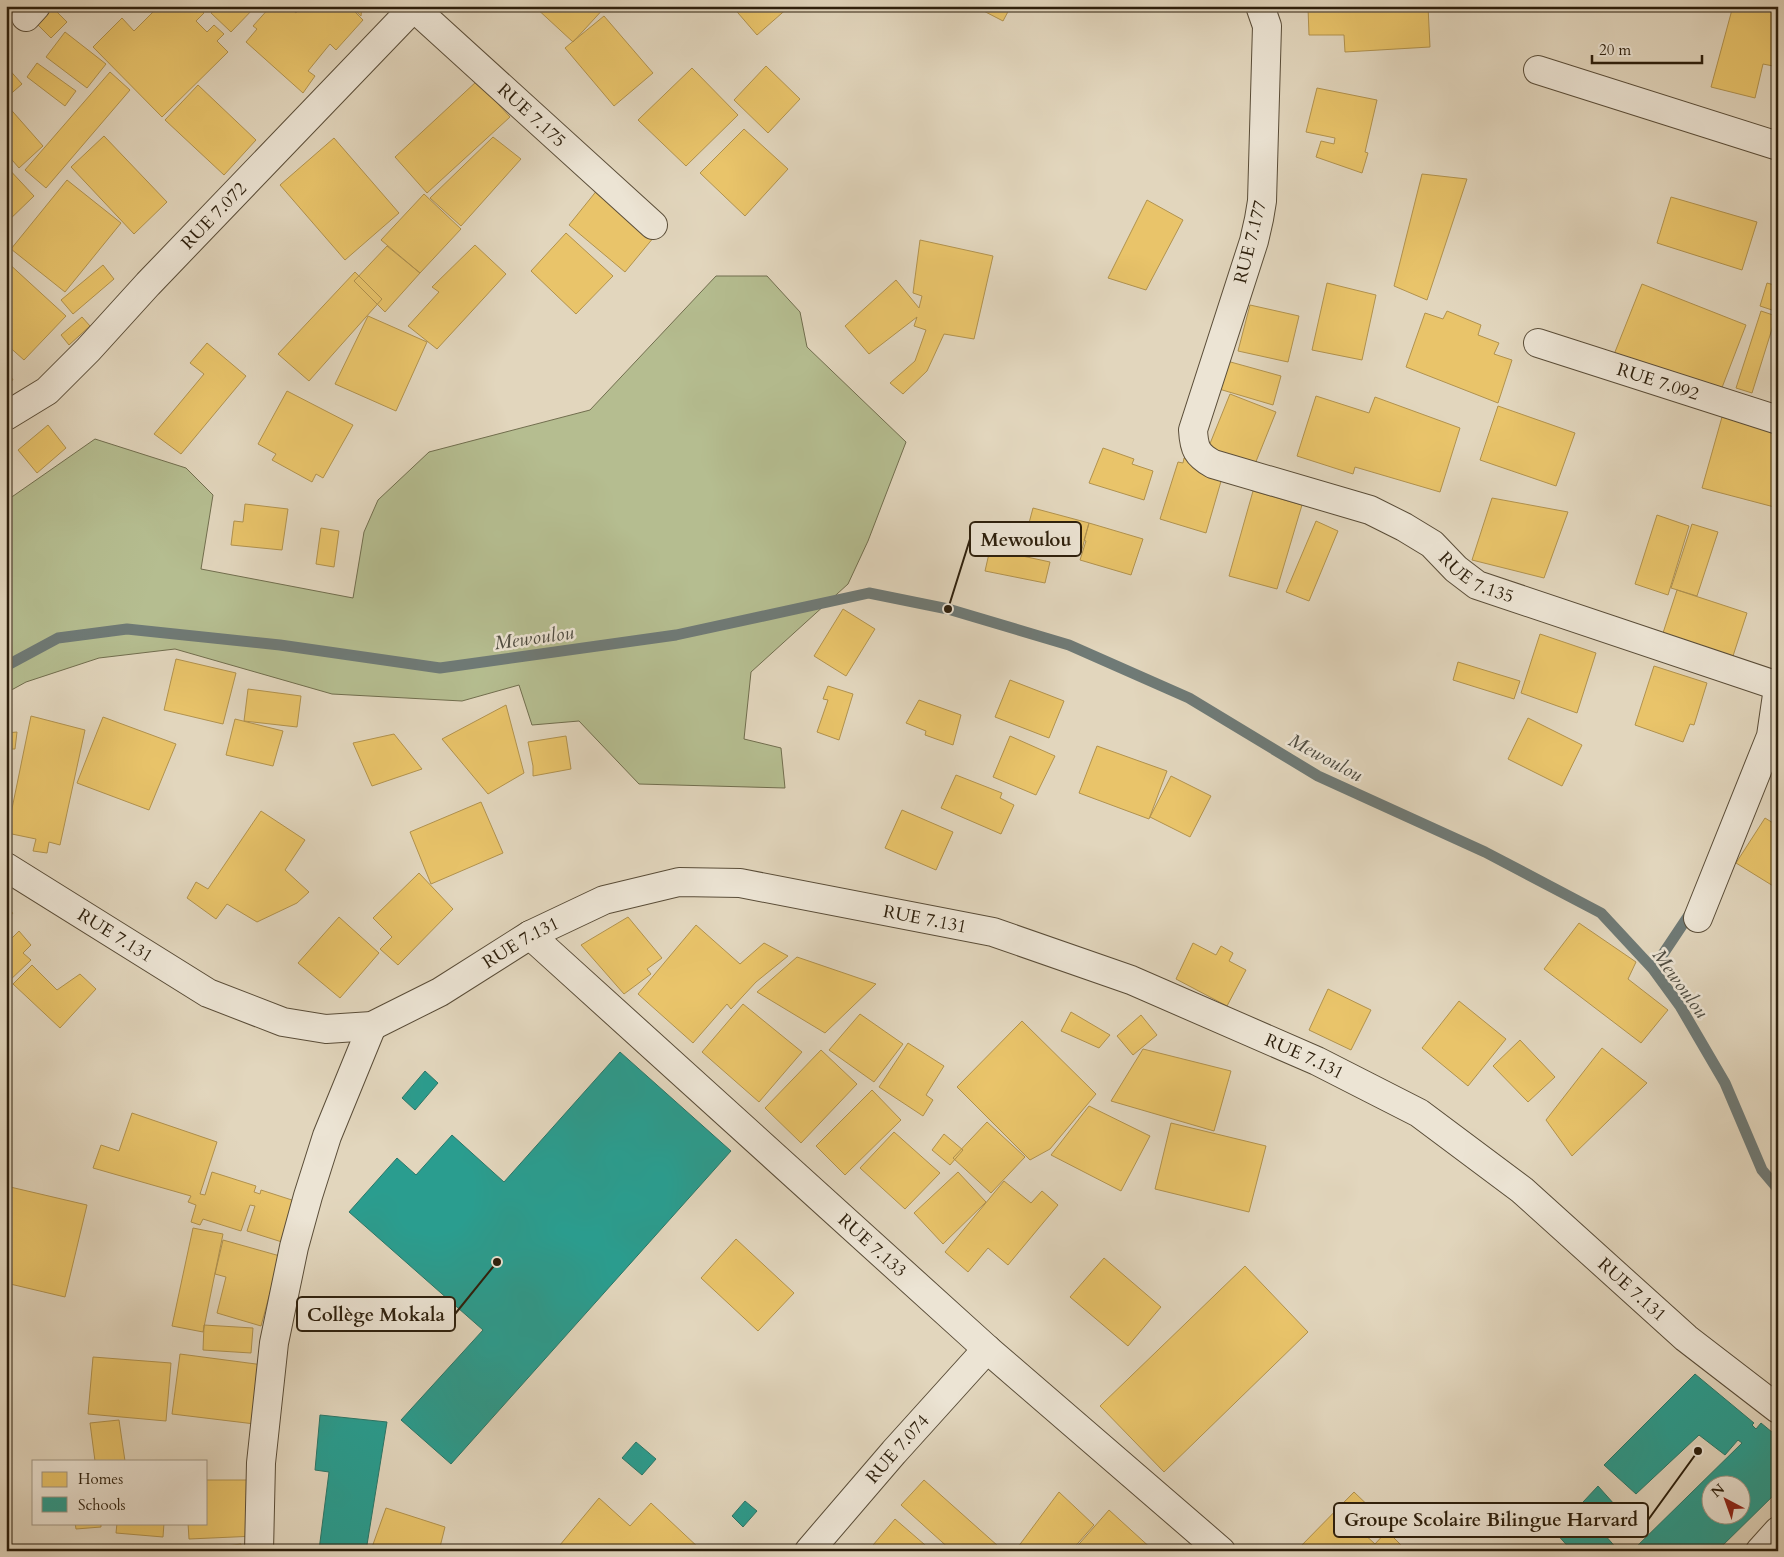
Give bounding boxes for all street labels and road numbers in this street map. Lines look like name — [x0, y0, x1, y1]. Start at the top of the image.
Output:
street label: RUE 7.175 — [492, 78, 571, 153]
street label: RUE 7.072 — [176, 177, 252, 255]
street label: RUE 7.177 — [1228, 198, 1273, 286]
street label: RUE 7.092 — [1614, 357, 1702, 407]
street label: RUE 7.135 — [1433, 546, 1517, 609]
street label: RUE 7.131 — [881, 899, 969, 940]
street label: RUE 7.131 — [73, 903, 158, 969]
street label: RUE 7.131 — [478, 911, 563, 975]
street label: RUE 7.131 — [1261, 1028, 1348, 1086]
street label: RUE 7.133 — [832, 1208, 912, 1283]
street label: RUE 7.131 — [1592, 1252, 1672, 1328]
street label: RUE 7.074 — [860, 1409, 935, 1489]

